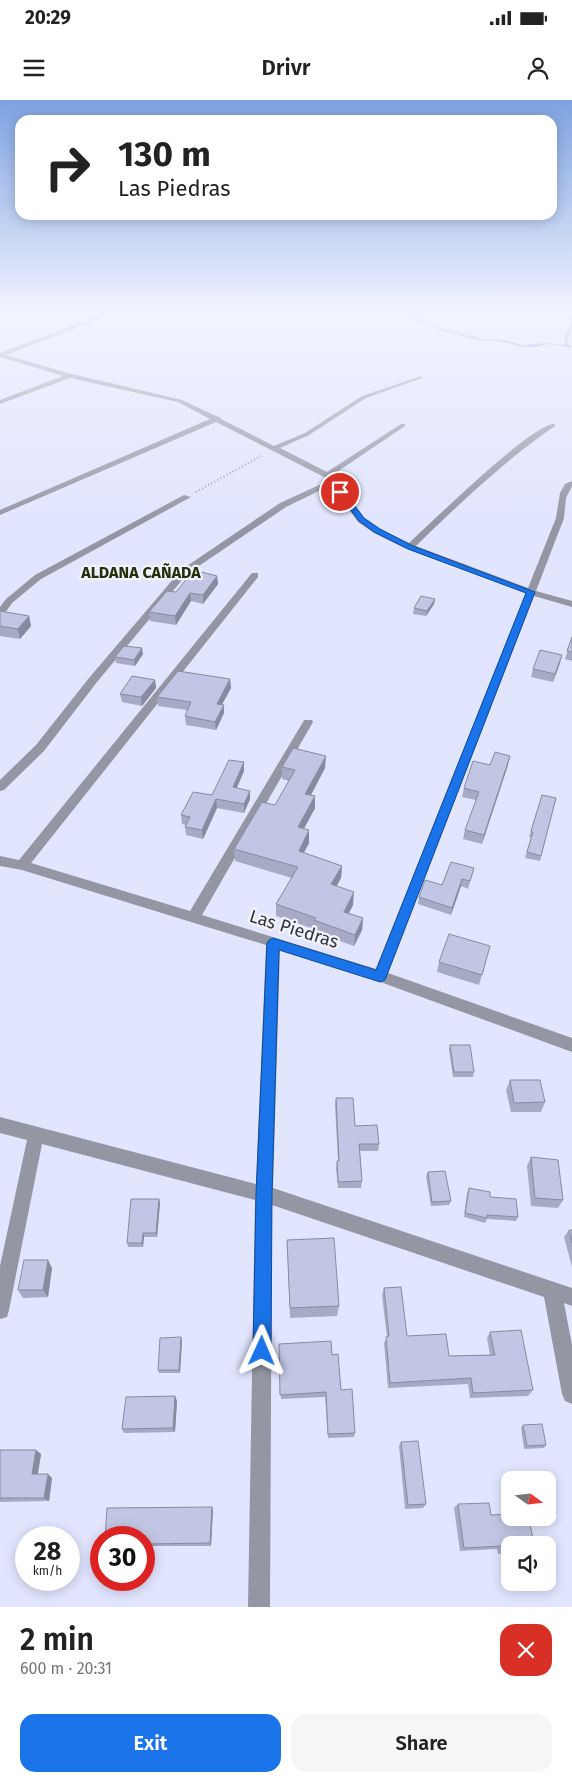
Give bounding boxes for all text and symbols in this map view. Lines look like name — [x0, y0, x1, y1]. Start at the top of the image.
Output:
text: 20:29 — [25, 6, 71, 29]
icon: menu — [20, 54, 48, 82]
text: Drivr — [261, 54, 311, 81]
icon: person — [524, 54, 552, 82]
text: 130 m — [118, 133, 211, 175]
icon: right — [35, 135, 100, 200]
text: Las Piedras — [118, 175, 230, 202]
pin — [319, 471, 361, 513]
icon: arrive — [326, 478, 354, 506]
district label: ALDANA CAÑADA — [80, 563, 201, 582]
street label: Las Piedras — [247, 905, 341, 953]
position arrow — [235, 1324, 287, 1376]
north arrow — [501, 1471, 556, 1526]
map controls — [501, 1471, 556, 1591]
speed limit sign: 30 — [90, 1526, 155, 1591]
button: sound — [501, 1536, 556, 1591]
text: 28 — [34, 1537, 61, 1567]
text: km/h — [33, 1564, 62, 1578]
text: 2 min — [20, 1622, 94, 1658]
button: close — [500, 1624, 552, 1676]
text: 600 m · 20:31 — [20, 1659, 112, 1678]
button: Exit — [20, 1714, 281, 1772]
button: Share — [291, 1714, 552, 1772]

